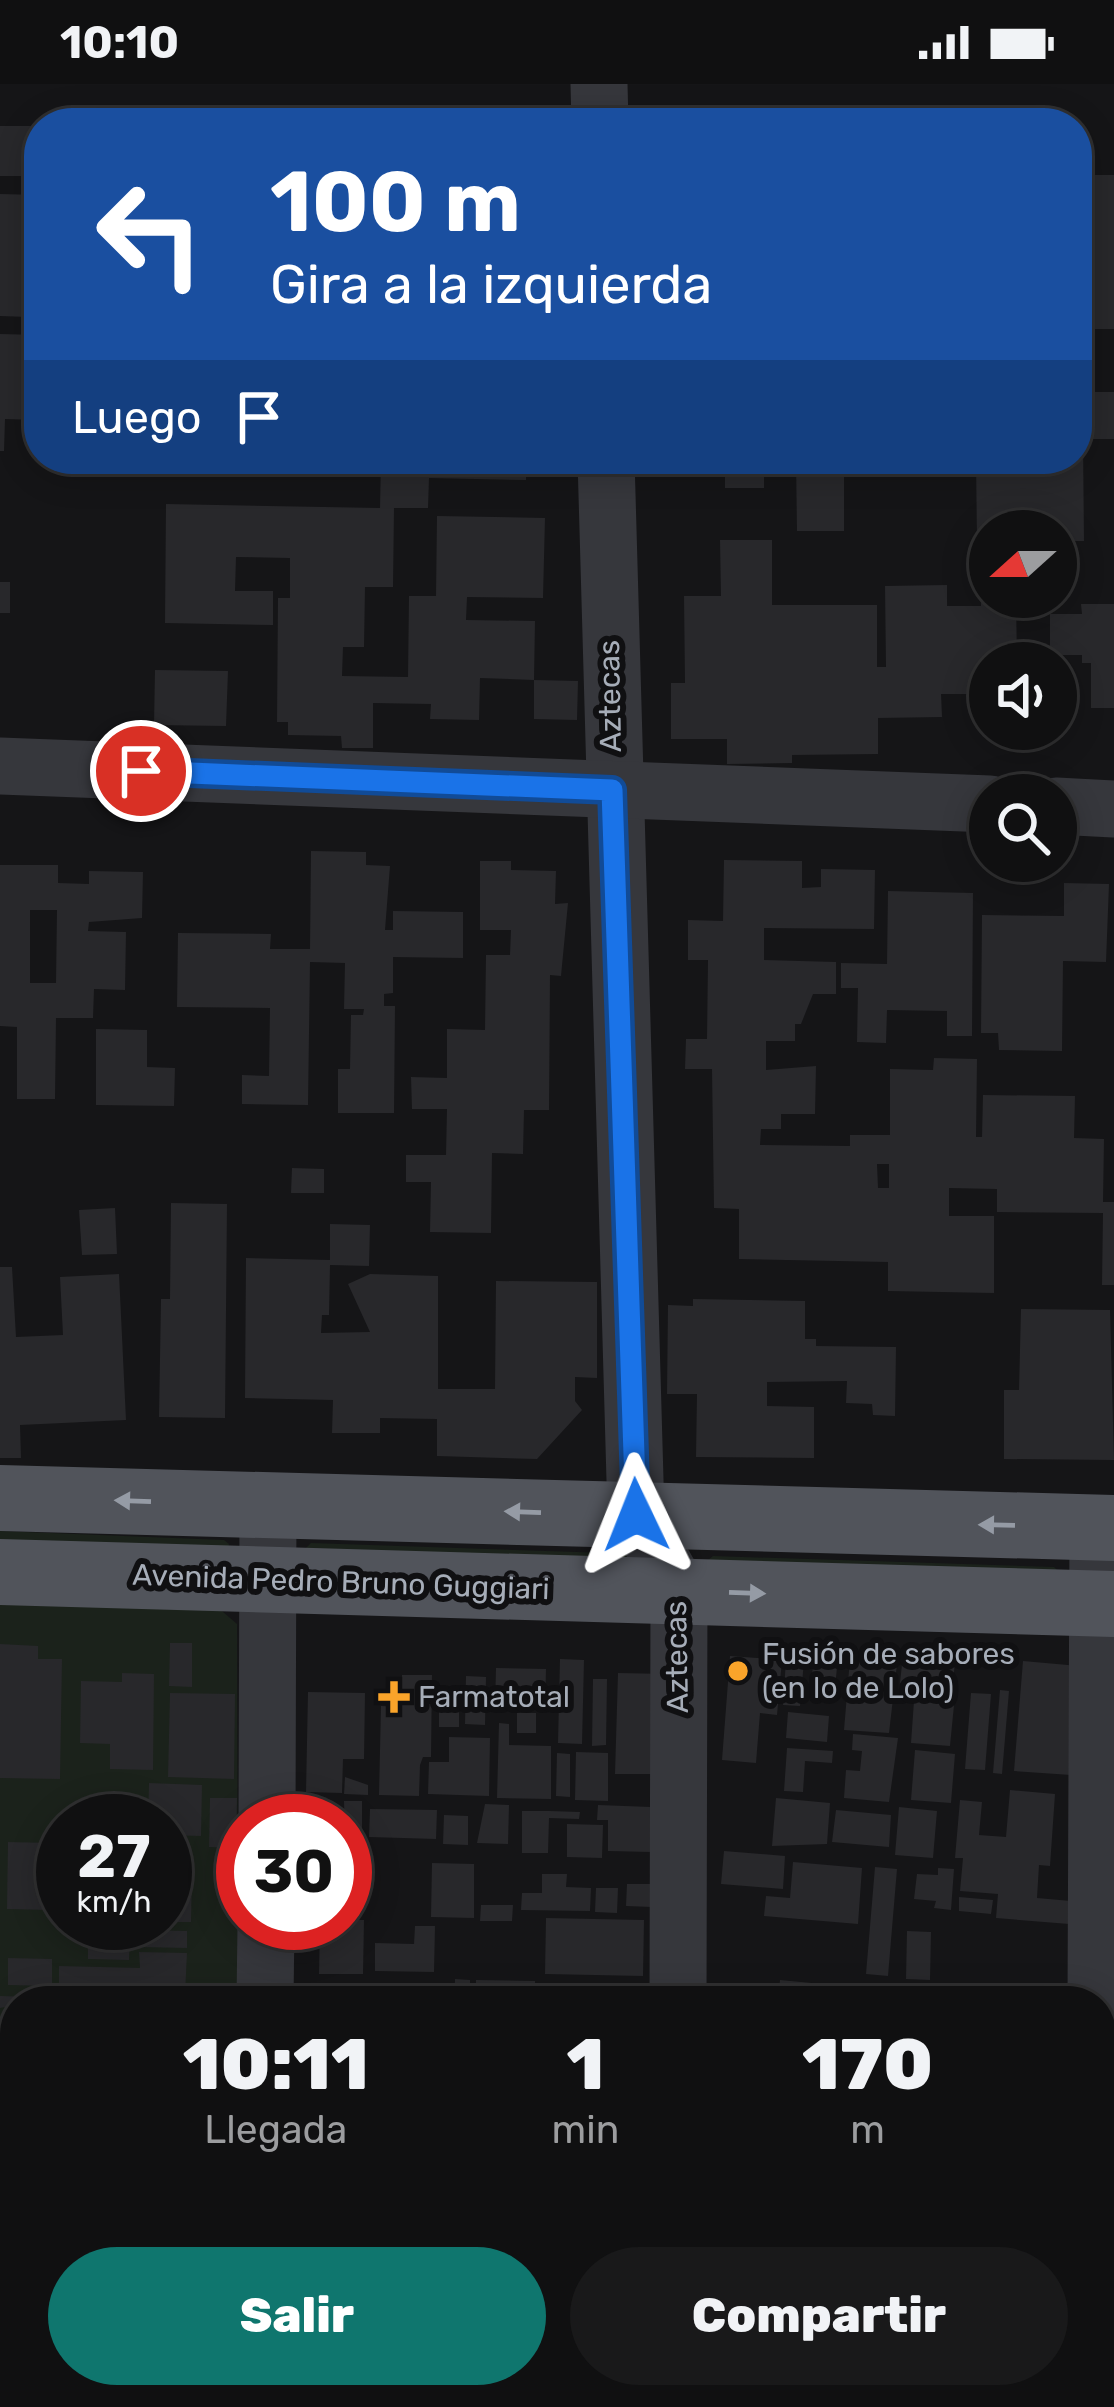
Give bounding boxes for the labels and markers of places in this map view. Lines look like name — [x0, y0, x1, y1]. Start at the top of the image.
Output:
pin — [90, 720, 192, 822]
place label: Fusión de sabores (en lo de Lolo) — [762, 1636, 1015, 1706]
marker: Fusión de sabores (en lo de Lolo) — [725, 1658, 751, 1684]
place label: Farmatotal — [418, 1679, 570, 1715]
marker: Farmatotal — [381, 1684, 407, 1710]

